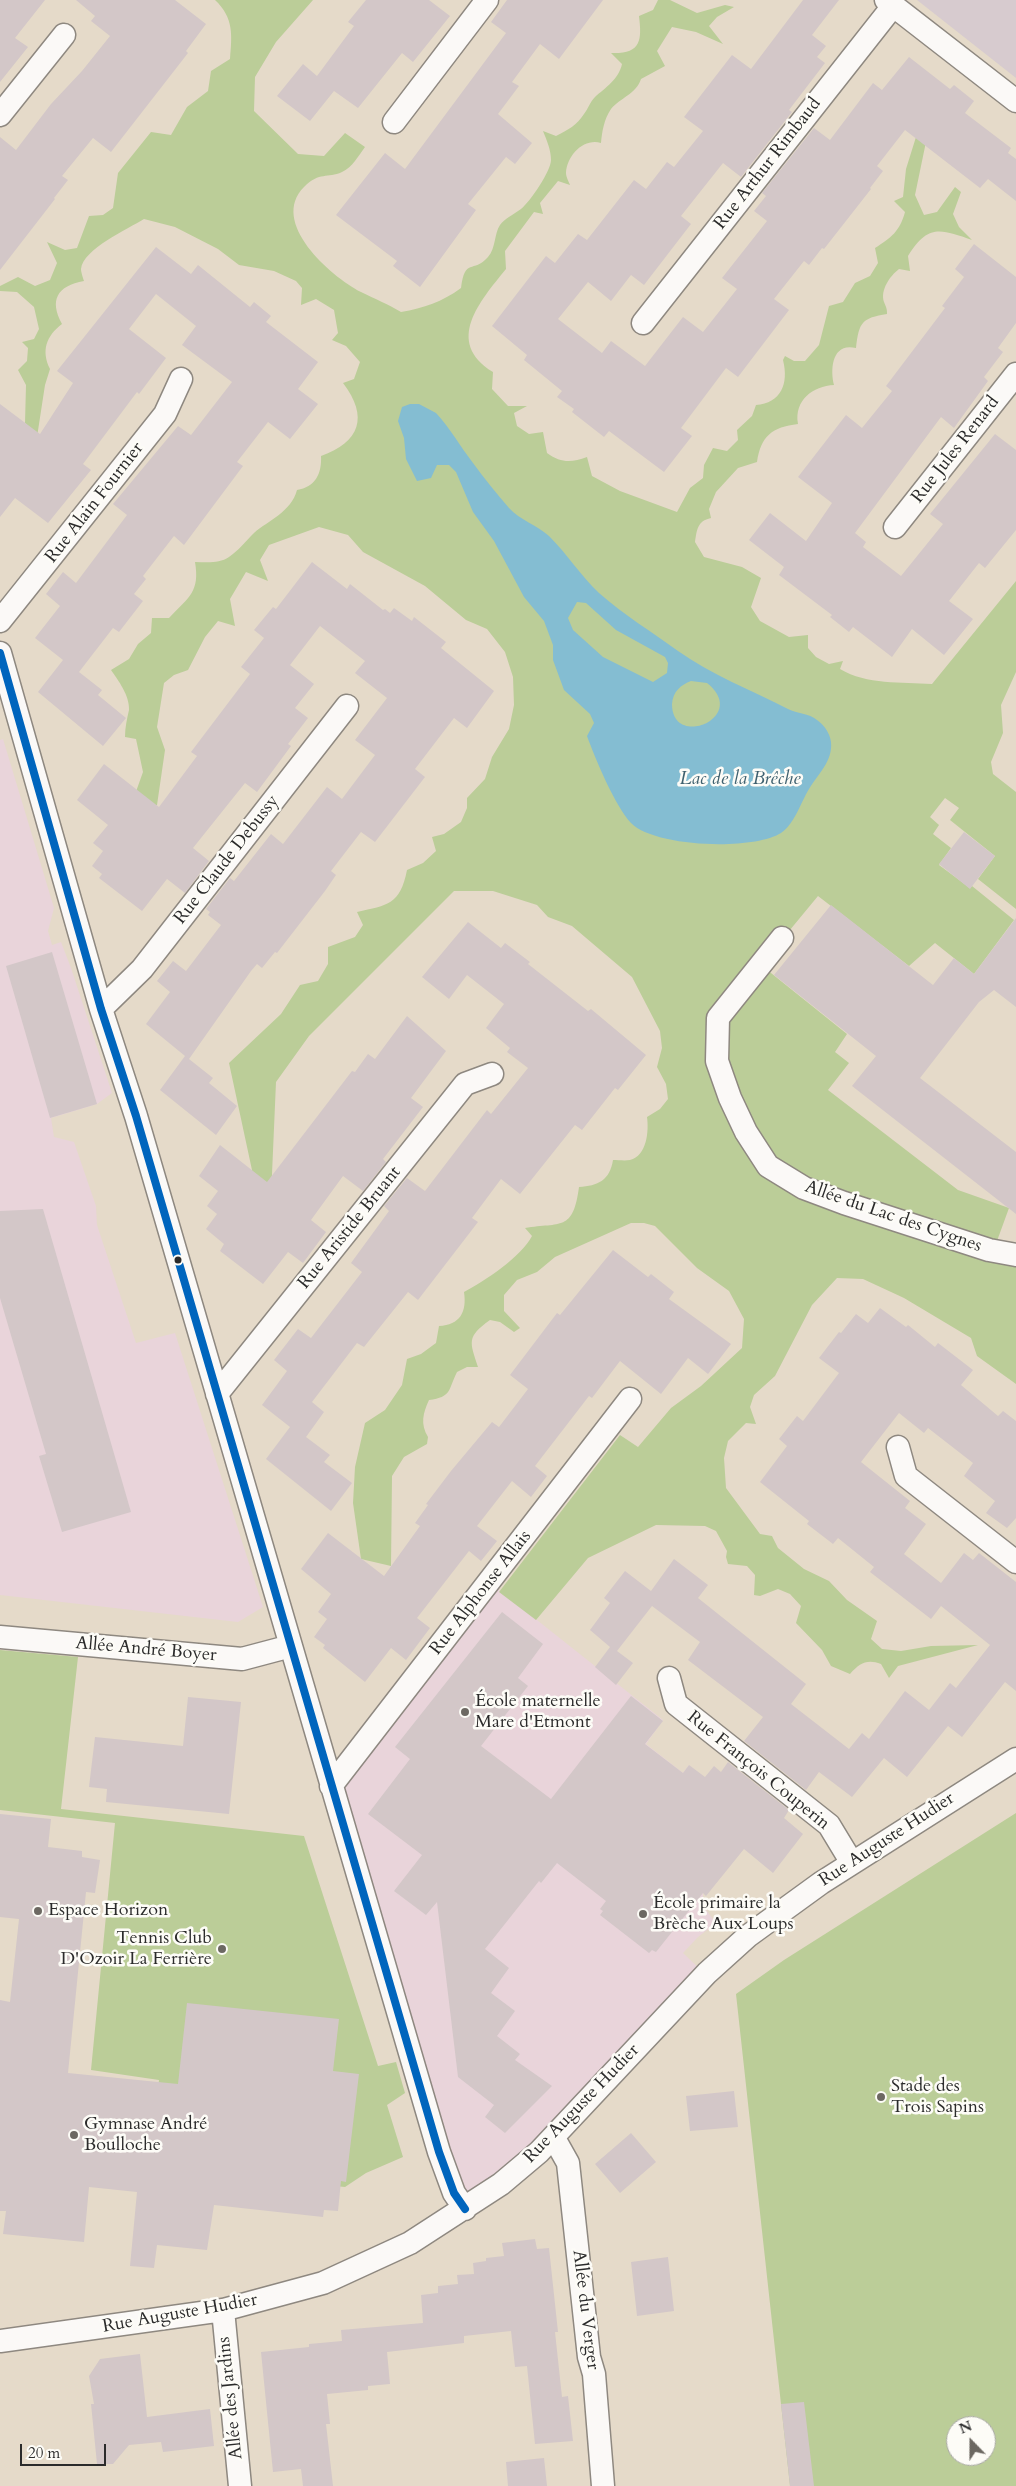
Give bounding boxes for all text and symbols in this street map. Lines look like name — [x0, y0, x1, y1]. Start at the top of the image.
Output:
street label: Rue Arthur Rimbaud — [710, 94, 826, 234]
street label: Rue Jules Renard — [908, 392, 1004, 508]
street label: Rue Alain Fournier — [41, 438, 149, 568]
water label: Lac de la Brêche — [680, 769, 800, 791]
street label: Rue Claude Debussy — [170, 791, 284, 929]
street label: Rue Aristide Bruant — [294, 1162, 406, 1294]
street label: Allée du Lac des Cygnes — [802, 1177, 984, 1257]
unlabelled marker — [173, 1255, 183, 1265]
street label: Rue Alphonse Allais — [426, 1526, 536, 1660]
street label: Allée André Boyer — [75, 1633, 217, 1667]
place label: École maternelle Mare d'Etmont — [475, 1691, 601, 1734]
marker: École maternelle Mare d'Etmont — [459, 1706, 471, 1718]
street label: Rue François Couperin — [682, 1707, 834, 1835]
street label: Rue Auguste Hudier — [815, 1788, 959, 1892]
place label: École primaire la Brèche Aux Loups — [653, 1893, 794, 1936]
place label: Espace Horizon — [48, 1900, 168, 1922]
marker: Espace Horizon — [32, 1905, 44, 1917]
marker: École primaire la Brèche Aux Loups — [637, 1908, 649, 1920]
place label: Tennis Club D'Ozoir La Ferrière — [60, 1928, 212, 1970]
marker: Tennis Club D'Ozoir La Ferrière — [216, 1943, 228, 1955]
street label: Rue Auguste Hudier — [520, 2040, 644, 2168]
place label: Stade des Trois Sapins — [891, 2076, 984, 2118]
marker: Stade des Trois Sapins — [875, 2091, 887, 2103]
place label: Gymnase André Boulloche — [84, 2114, 207, 2156]
marker: Gymnase André Boulloche — [68, 2129, 80, 2141]
street label: Allée du Verger — [567, 2249, 603, 2371]
street label: Rue Auguste Hudier — [101, 2290, 259, 2338]
street label: Allée des Jardins — [214, 2336, 248, 2460]
north arrow — [946, 2416, 996, 2466]
text: N — [956, 2416, 975, 2439]
scale bar — [22, 2434, 109, 2466]
text: 20 m — [28, 2443, 60, 2463]

